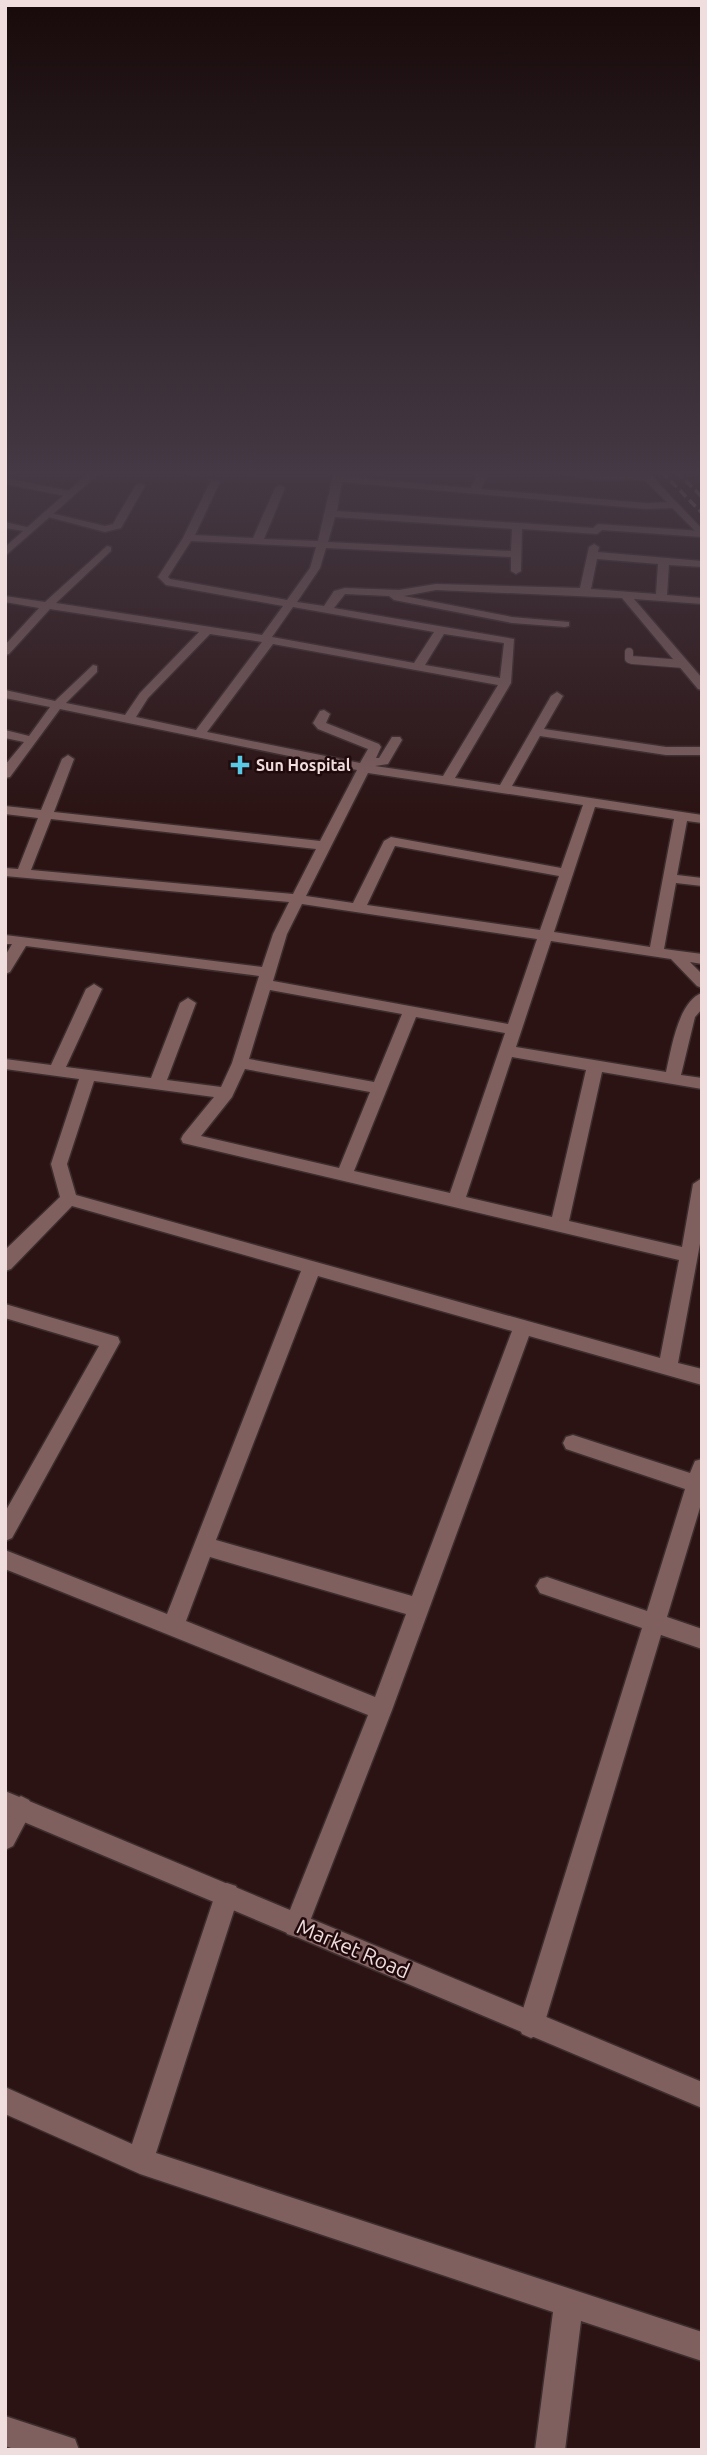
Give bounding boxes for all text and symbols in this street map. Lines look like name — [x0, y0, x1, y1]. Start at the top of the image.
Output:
marker: Sun Hospital — [230, 755, 250, 775]
place label: Sun Hospital — [256, 756, 351, 774]
street label: Market Road — [293, 1914, 413, 1983]

